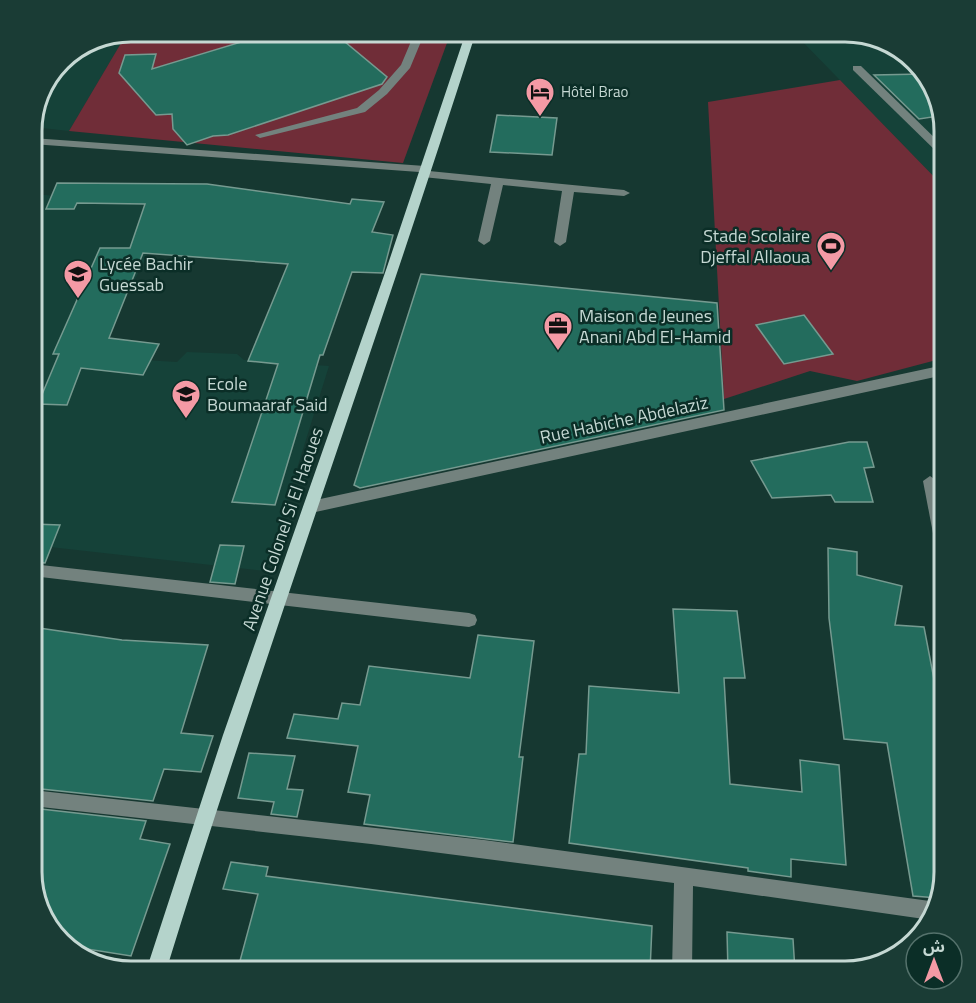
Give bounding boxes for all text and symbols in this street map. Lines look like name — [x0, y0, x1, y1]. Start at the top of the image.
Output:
hotel icon: Hôtel Brao — [524, 76, 556, 118]
place label: Hôtel Brao — [561, 80, 628, 103]
place label: Stade Scolaire Djeffal Allaoua — [700, 222, 810, 270]
sports icon: Stade Scolaire Djeffal Allaoua — [815, 230, 847, 272]
place label: Lycée Bachir Guessab — [99, 250, 193, 298]
school or university icon: Lycée Bachir Guessab — [62, 258, 94, 300]
place label: Maison de Jeunes Anani Abd El-Hamid — [579, 302, 731, 350]
office icon: Maison de Jeunes Anani Abd El-Hamid — [542, 310, 574, 352]
place label: Ecole Boumaaraf Said — [207, 370, 328, 418]
school or university icon: Ecole Boumaaraf Said — [170, 378, 202, 420]
street label: Rue Habiche Abdelaziz — [537, 389, 710, 451]
street label: Avenue Colonel Si El Haoues — [235, 424, 330, 634]
north arrow — [904, 931, 964, 991]
text: ش — [923, 934, 945, 958]

